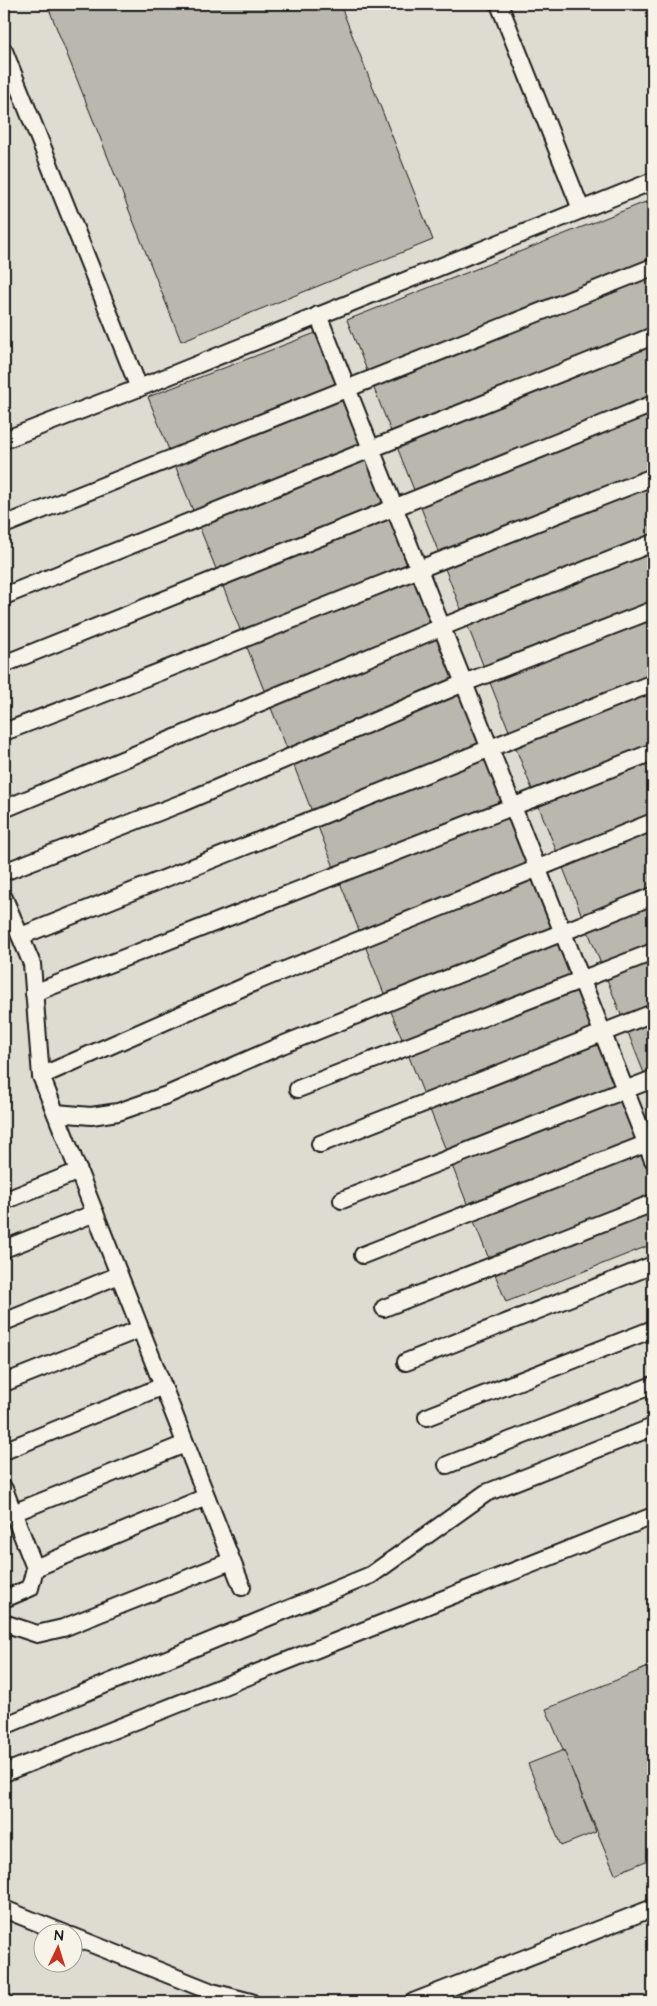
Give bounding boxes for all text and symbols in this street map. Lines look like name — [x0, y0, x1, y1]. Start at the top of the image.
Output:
north arrow — [32, 1924, 82, 1974]
text: N — [54, 1926, 64, 1946]

